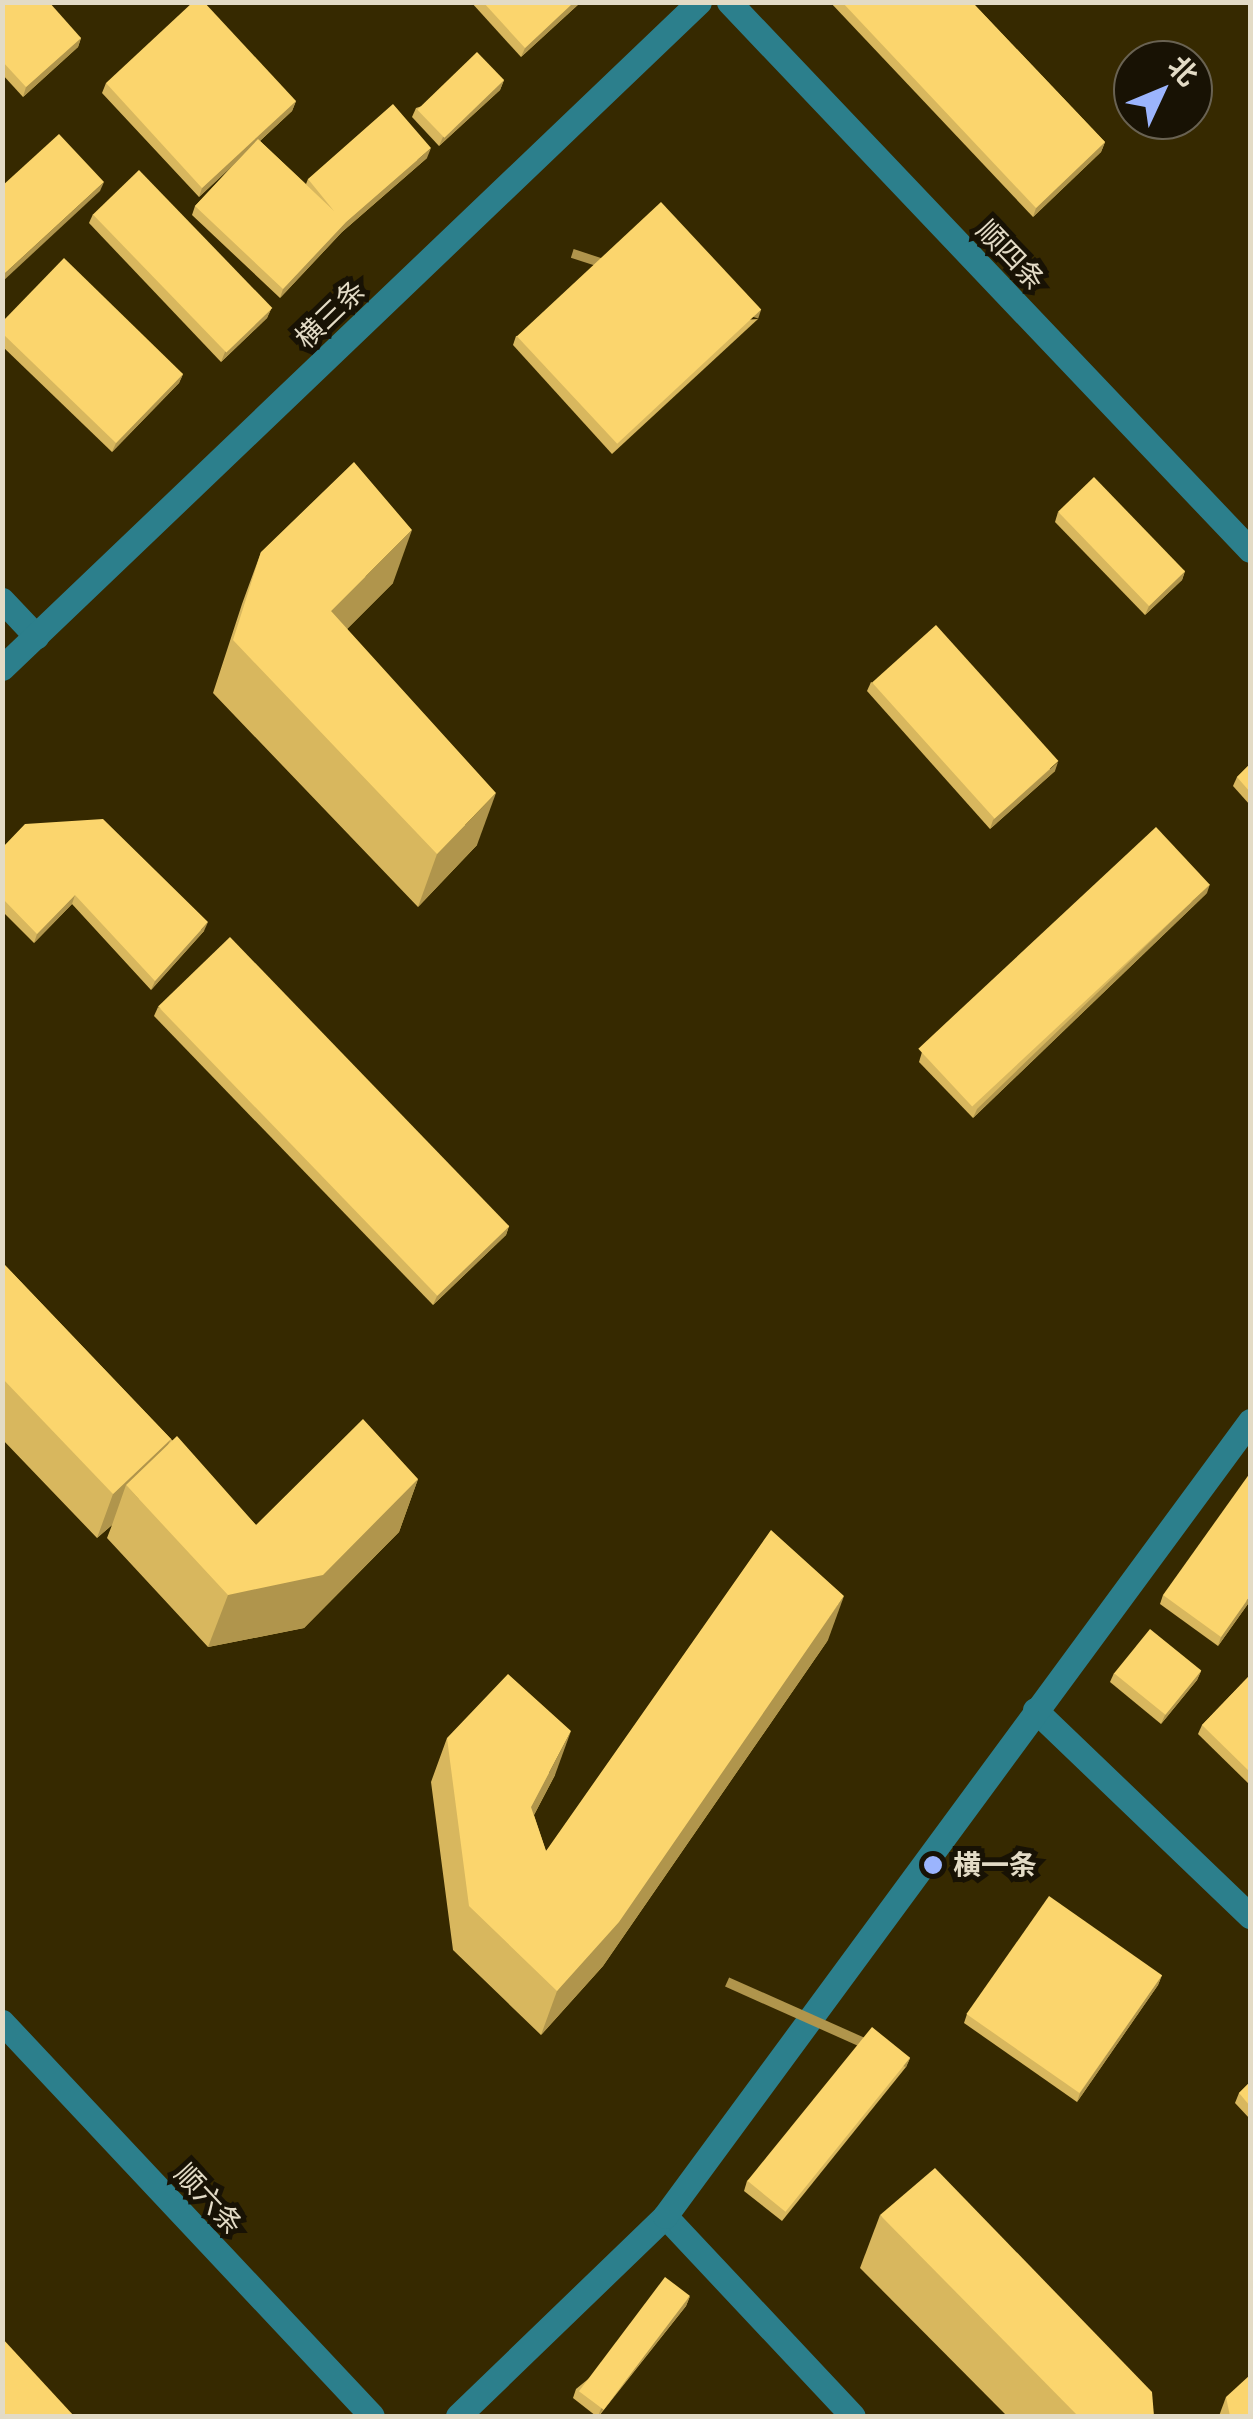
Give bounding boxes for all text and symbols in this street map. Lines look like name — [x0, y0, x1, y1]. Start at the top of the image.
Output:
north arrow — [1113, 40, 1213, 140]
text: 北 — [1160, 47, 1207, 94]
street label: 顺四条 — [970, 213, 1052, 297]
street label: 横三条 — [288, 273, 372, 355]
place label: 横一条 — [953, 1848, 1037, 1882]
marker: 横一条 — [922, 1854, 944, 1876]
street label: 顺六条 — [168, 2157, 250, 2241]

